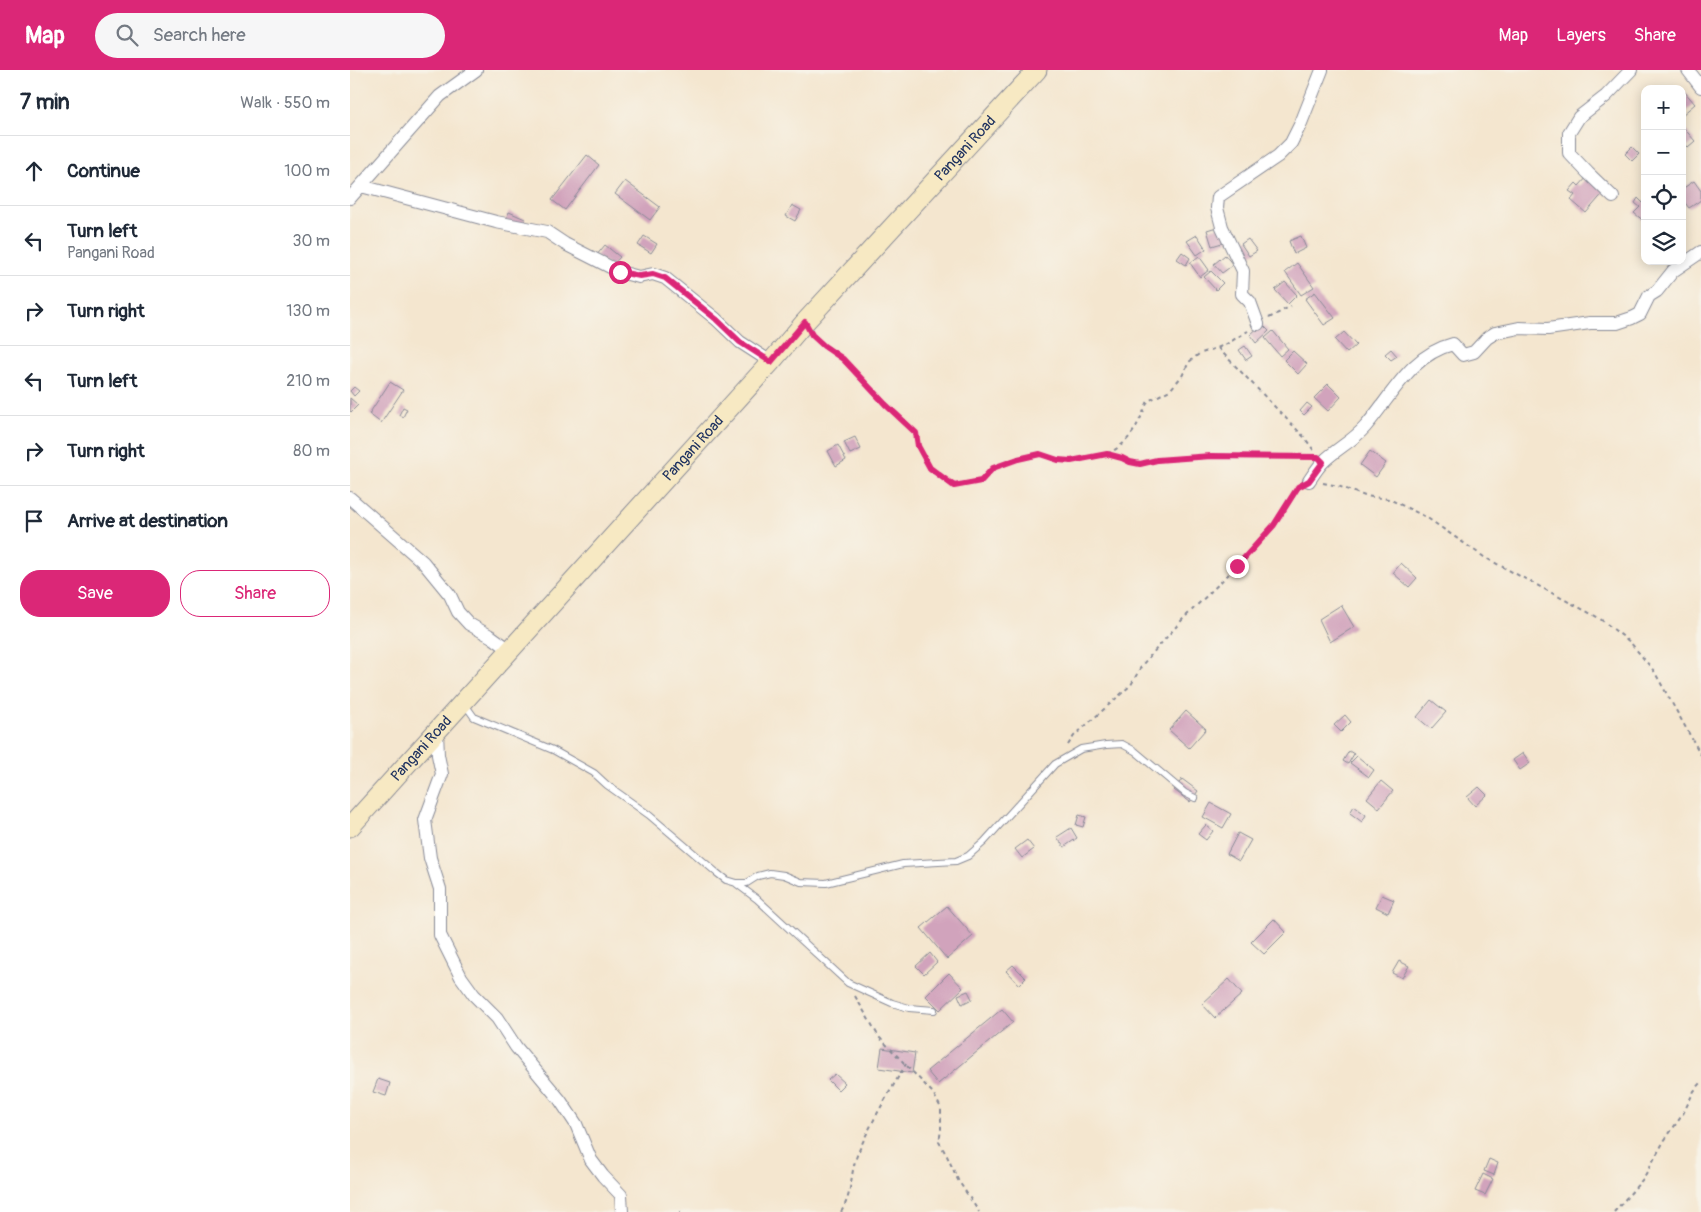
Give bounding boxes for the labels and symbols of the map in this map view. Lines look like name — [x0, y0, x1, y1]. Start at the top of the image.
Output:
street label: Pangani Road — [930, 111, 1000, 185]
route start — [609, 261, 632, 284]
street label: Pangani Road — [658, 411, 728, 485]
route end — [1226, 555, 1249, 578]
street label: Pangani Road — [386, 712, 456, 785]

